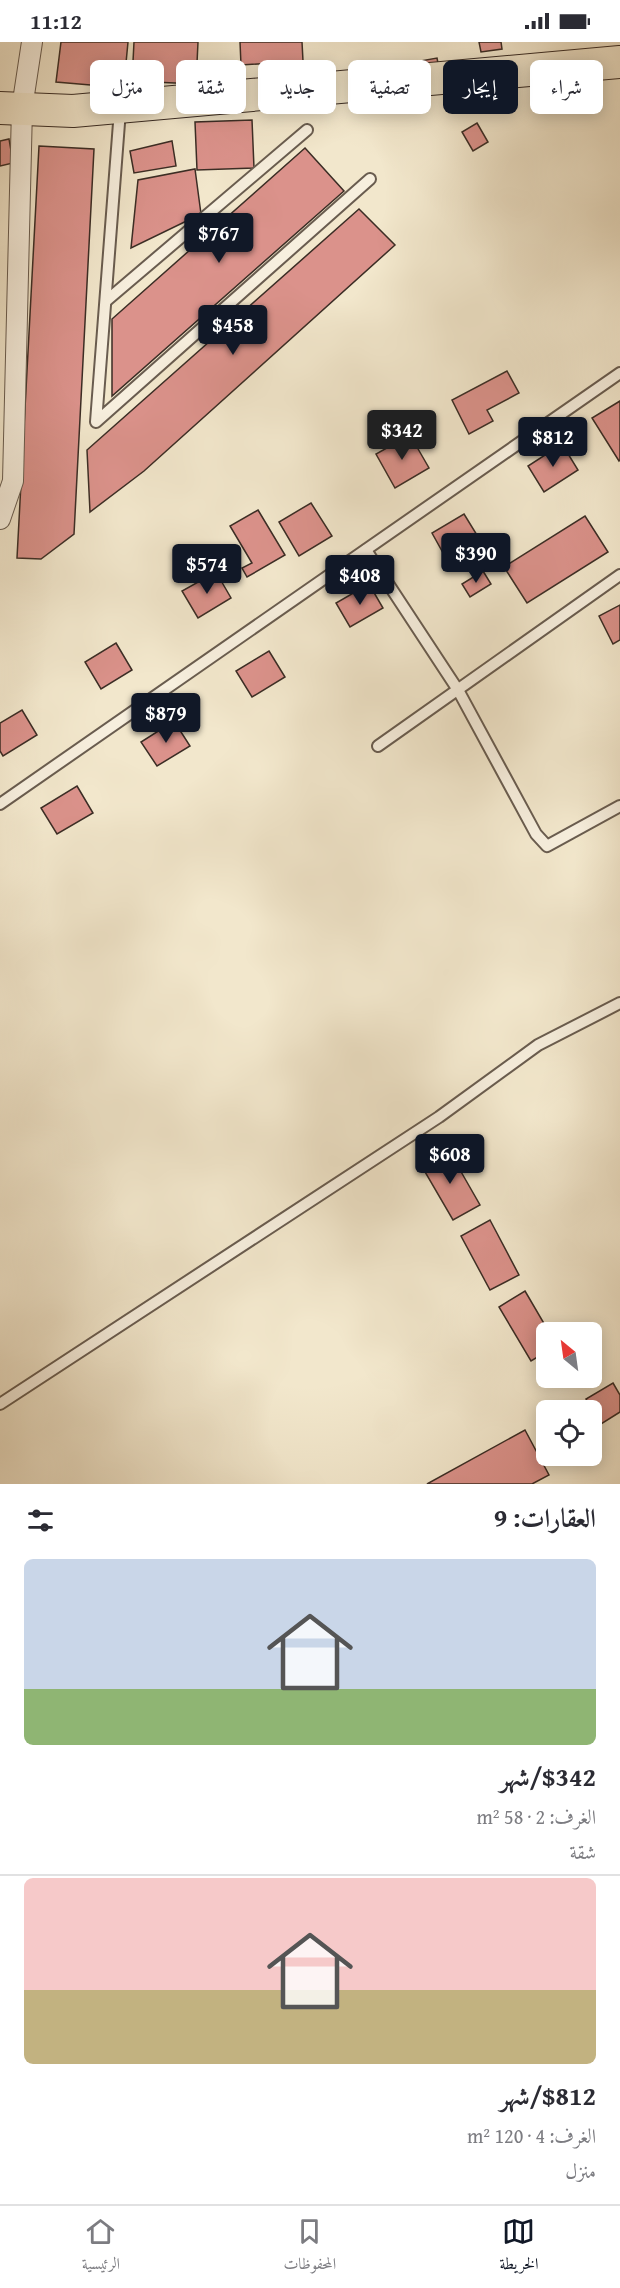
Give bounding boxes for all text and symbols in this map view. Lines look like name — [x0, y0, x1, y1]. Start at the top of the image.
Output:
text: 11:12 — [30, 5, 82, 37]
chip: منزل — [90, 60, 164, 114]
chip: شقة — [176, 60, 246, 114]
chip: جديد — [258, 60, 336, 114]
chip: تصفية — [348, 60, 431, 114]
chip: إيجار — [443, 60, 518, 114]
chip: شراء — [530, 60, 603, 114]
pin: $767 — [183, 213, 255, 264]
text: $767 — [198, 218, 240, 247]
pin: $458 — [197, 305, 269, 356]
text: $458 — [212, 310, 254, 339]
pin: $342 — [366, 410, 438, 461]
text: $342 — [381, 415, 423, 444]
pin: $812 — [517, 417, 589, 468]
text: $812 — [532, 422, 574, 451]
pin: $390 — [440, 533, 512, 584]
text: $390 — [455, 538, 497, 567]
pin: $574 — [171, 544, 243, 595]
text: $574 — [186, 549, 228, 578]
pin: $408 — [324, 555, 396, 606]
text: $408 — [339, 560, 381, 589]
pin: $879 — [130, 693, 202, 744]
text: $879 — [145, 698, 187, 727]
pin: $608 — [414, 1134, 486, 1185]
text: $608 — [429, 1139, 471, 1168]
north arrow — [536, 1322, 602, 1388]
map controls — [536, 1322, 602, 1466]
button: locate — [536, 1400, 602, 1466]
text: العقارات: 9 — [494, 1498, 596, 1537]
icon: filters — [24, 1504, 57, 1537]
icon: home — [256, 1598, 364, 1706]
text: $342/شهر — [500, 1757, 596, 1796]
text: الغرف: 2 · 58 m² — [477, 1802, 596, 1831]
text: شقة — [570, 1837, 596, 1866]
icon: home — [256, 1917, 364, 2025]
text: $812/شهر — [500, 2076, 596, 2115]
text: الغرف: 4 · 120 m² — [467, 2121, 596, 2150]
text: منزل — [565, 2156, 596, 2185]
tab: الرئيسية — [82, 2215, 120, 2279]
tab: المحفوظات — [283, 2215, 336, 2279]
tab: الخريطة — [499, 2215, 538, 2279]

